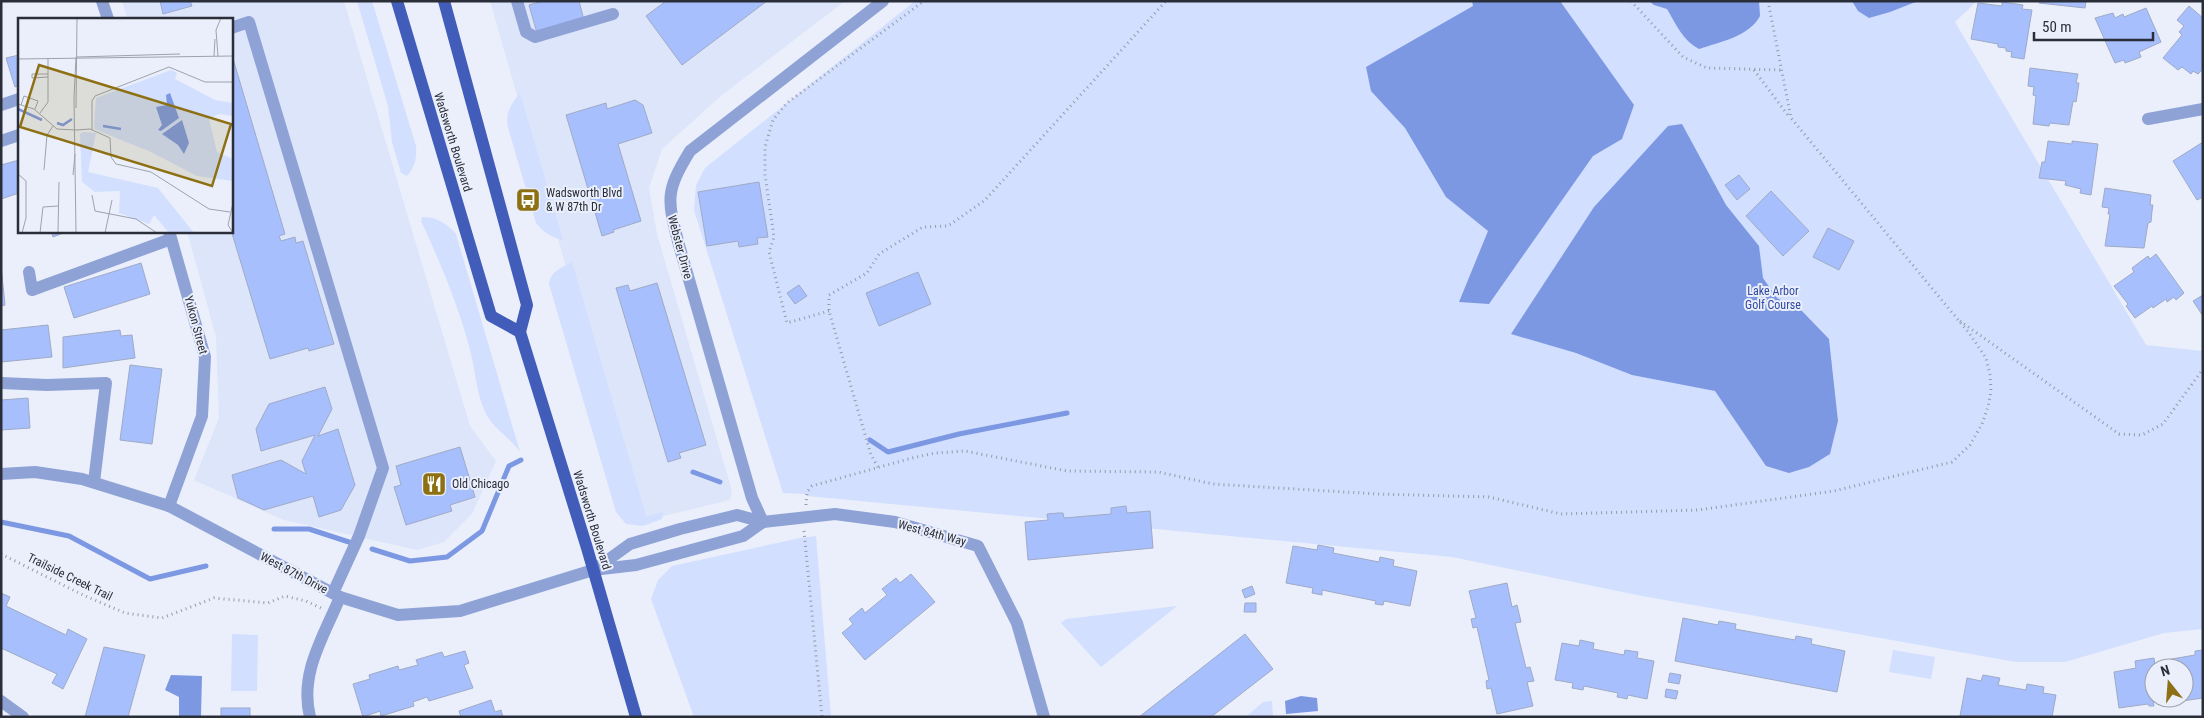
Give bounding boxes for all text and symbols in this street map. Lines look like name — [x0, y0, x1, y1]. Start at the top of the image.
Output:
scale bar — [2034, 10, 2153, 42]
inset map — [18, 18, 232, 232]
text: 50 m — [2042, 18, 2072, 36]
street label: Wadsworth Boulevard — [431, 91, 475, 193]
place label: Wadsworth Blvd & W 87th Dr — [546, 186, 622, 214]
bus stop icon: Wadsworth Blvd & W 87th Dr — [515, 187, 541, 213]
street label: Webster Drive — [665, 214, 695, 281]
park label: Lake Arbor Golf Course — [1745, 284, 1801, 312]
street label: Yukon Street — [181, 294, 211, 356]
street label: Wadsworth Boulevard — [570, 469, 614, 571]
restaurant icon: Old Chicago — [421, 471, 447, 497]
place label: Old Chicago — [452, 477, 509, 491]
street label: West 84th Way — [896, 517, 968, 549]
street label: West 87th Drive — [258, 549, 330, 597]
street label: Trailside Creek Trail — [25, 550, 115, 604]
north arrow — [2144, 658, 2194, 708]
text: N — [2159, 662, 2172, 679]

